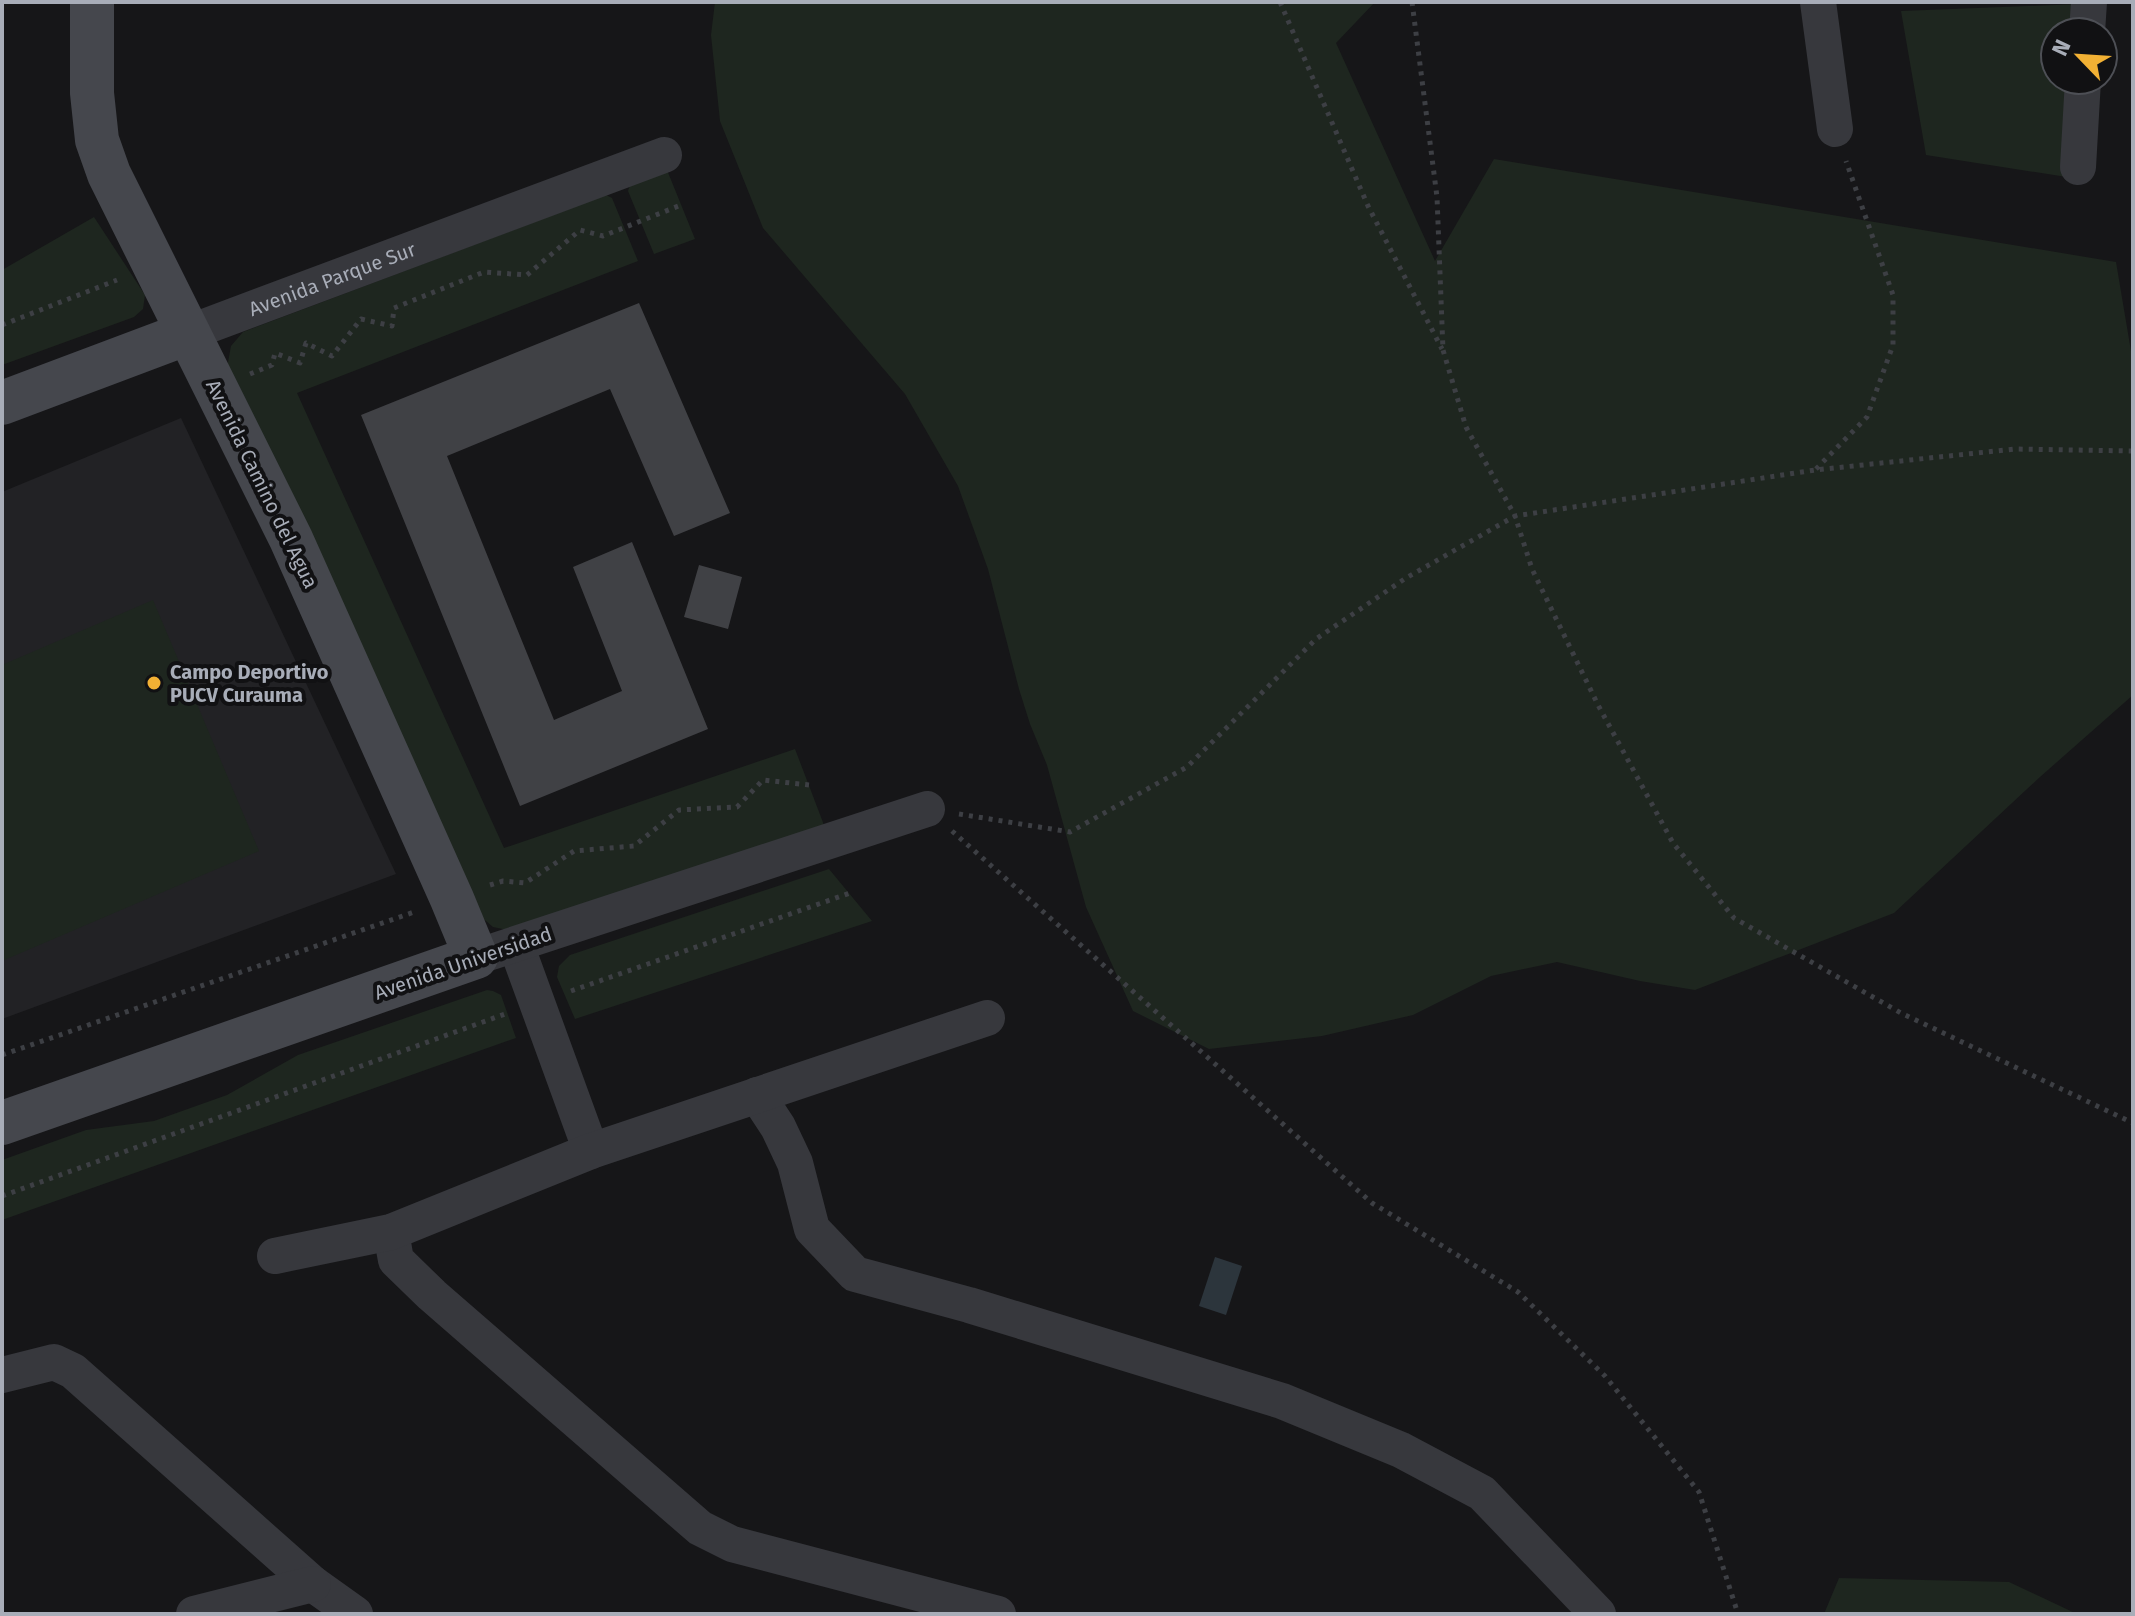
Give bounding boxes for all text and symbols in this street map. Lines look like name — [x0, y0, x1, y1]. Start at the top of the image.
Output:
north arrow — [2039, 16, 2119, 96]
text: N — [2046, 35, 2077, 60]
street label: Avenida Parque Sur — [245, 237, 419, 321]
street label: Avenida Camino del Agua — [201, 376, 323, 592]
place label: Campo Deportivo PUCV Curauma — [170, 660, 329, 707]
marker: Campo Deportivo PUCV Curauma — [145, 674, 163, 692]
street label: Avenida Universidad — [371, 921, 555, 1005]

